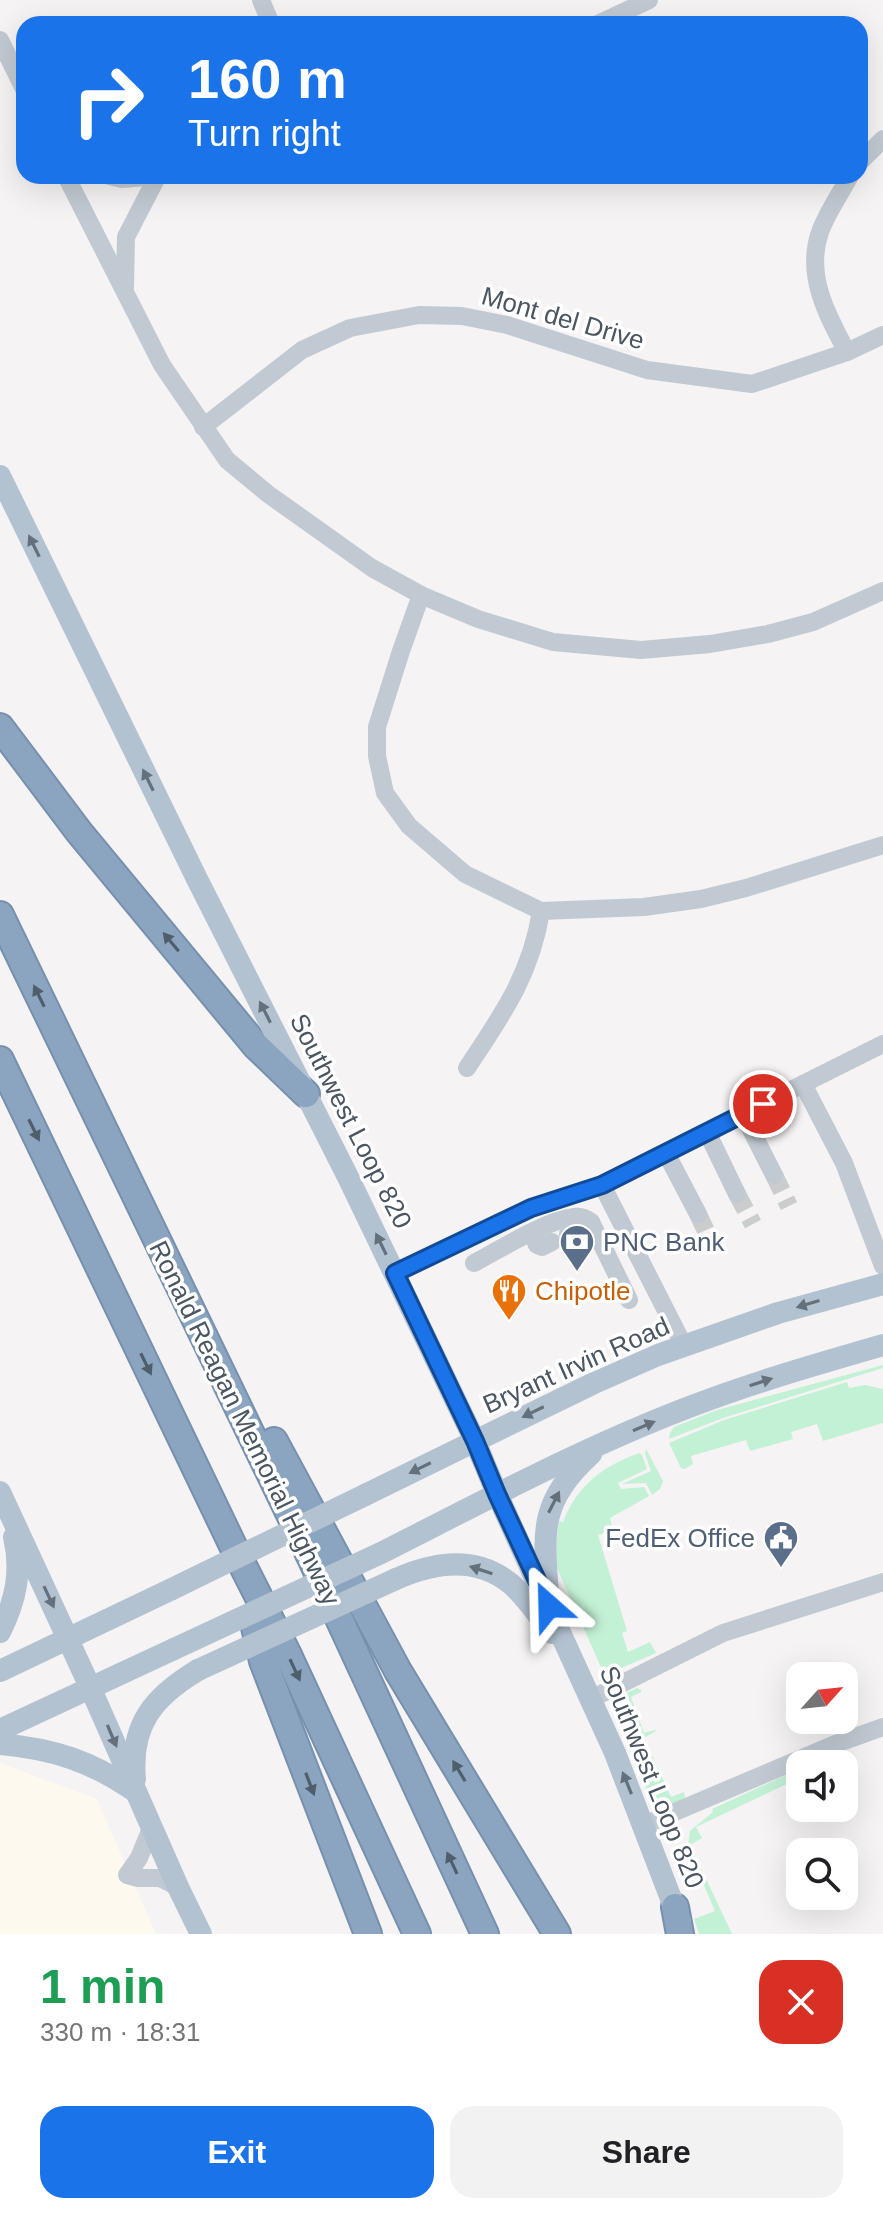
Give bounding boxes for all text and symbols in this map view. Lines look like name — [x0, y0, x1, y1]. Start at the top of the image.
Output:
text: 160 m — [188, 47, 347, 110]
icon: right — [56, 48, 160, 152]
text: Turn right — [188, 113, 341, 154]
street label: Mont del Drive — [478, 280, 648, 356]
one-way arrow — [27, 534, 41, 558]
one-way arrow — [141, 768, 155, 791]
one-way arrow — [163, 932, 180, 952]
one-way arrow — [32, 985, 46, 1008]
one-way arrow — [258, 1001, 272, 1023]
street label: Southwest Loop 820 — [284, 1009, 418, 1233]
pin — [729, 1070, 797, 1138]
icon: arrive — [741, 1082, 785, 1126]
one-way arrow — [27, 1118, 41, 1142]
bank icon: PNC Bank — [558, 1223, 596, 1273]
place label: PNC Bank — [603, 1227, 725, 1257]
one-way arrow — [374, 1233, 388, 1256]
street label: Ronald Reagan Memorial Highway — [143, 1236, 347, 1610]
restaurant icon: Chipotle — [490, 1272, 528, 1322]
place label: Chipotle — [535, 1276, 630, 1306]
one-way arrow — [795, 1298, 819, 1311]
street label: Bryant Irvin Road — [478, 1310, 674, 1420]
one-way arrow — [139, 1353, 153, 1376]
one-way arrow — [749, 1375, 773, 1387]
one-way arrow — [522, 1406, 545, 1419]
one-way arrow — [632, 1419, 656, 1432]
one-way arrow — [408, 1461, 432, 1475]
one-way arrow — [548, 1491, 561, 1514]
public building icon: FedEx Office — [762, 1519, 800, 1569]
place label: FedEx Office — [605, 1523, 755, 1553]
one-way arrow — [469, 1563, 493, 1576]
position arrow — [507, 1564, 591, 1648]
one-way arrow — [42, 1585, 56, 1609]
one-way arrow — [288, 1658, 302, 1681]
street label: Southwest Loop 820 — [594, 1661, 710, 1893]
north arrow — [786, 1662, 858, 1734]
map controls — [786, 1662, 858, 1910]
one-way arrow — [105, 1724, 118, 1747]
button: sound — [786, 1750, 858, 1822]
one-way arrow — [452, 1760, 466, 1782]
one-way arrow — [620, 1771, 633, 1794]
one-way arrow — [304, 1772, 317, 1796]
button: search — [786, 1838, 858, 1910]
one-way arrow — [445, 1852, 458, 1875]
text: 1 min — [40, 1960, 165, 2013]
button: close — [759, 1960, 843, 2044]
text: 330 m · 18:31 — [40, 2017, 200, 2047]
button: Exit — [40, 2106, 434, 2198]
button: Share — [450, 2106, 843, 2198]

